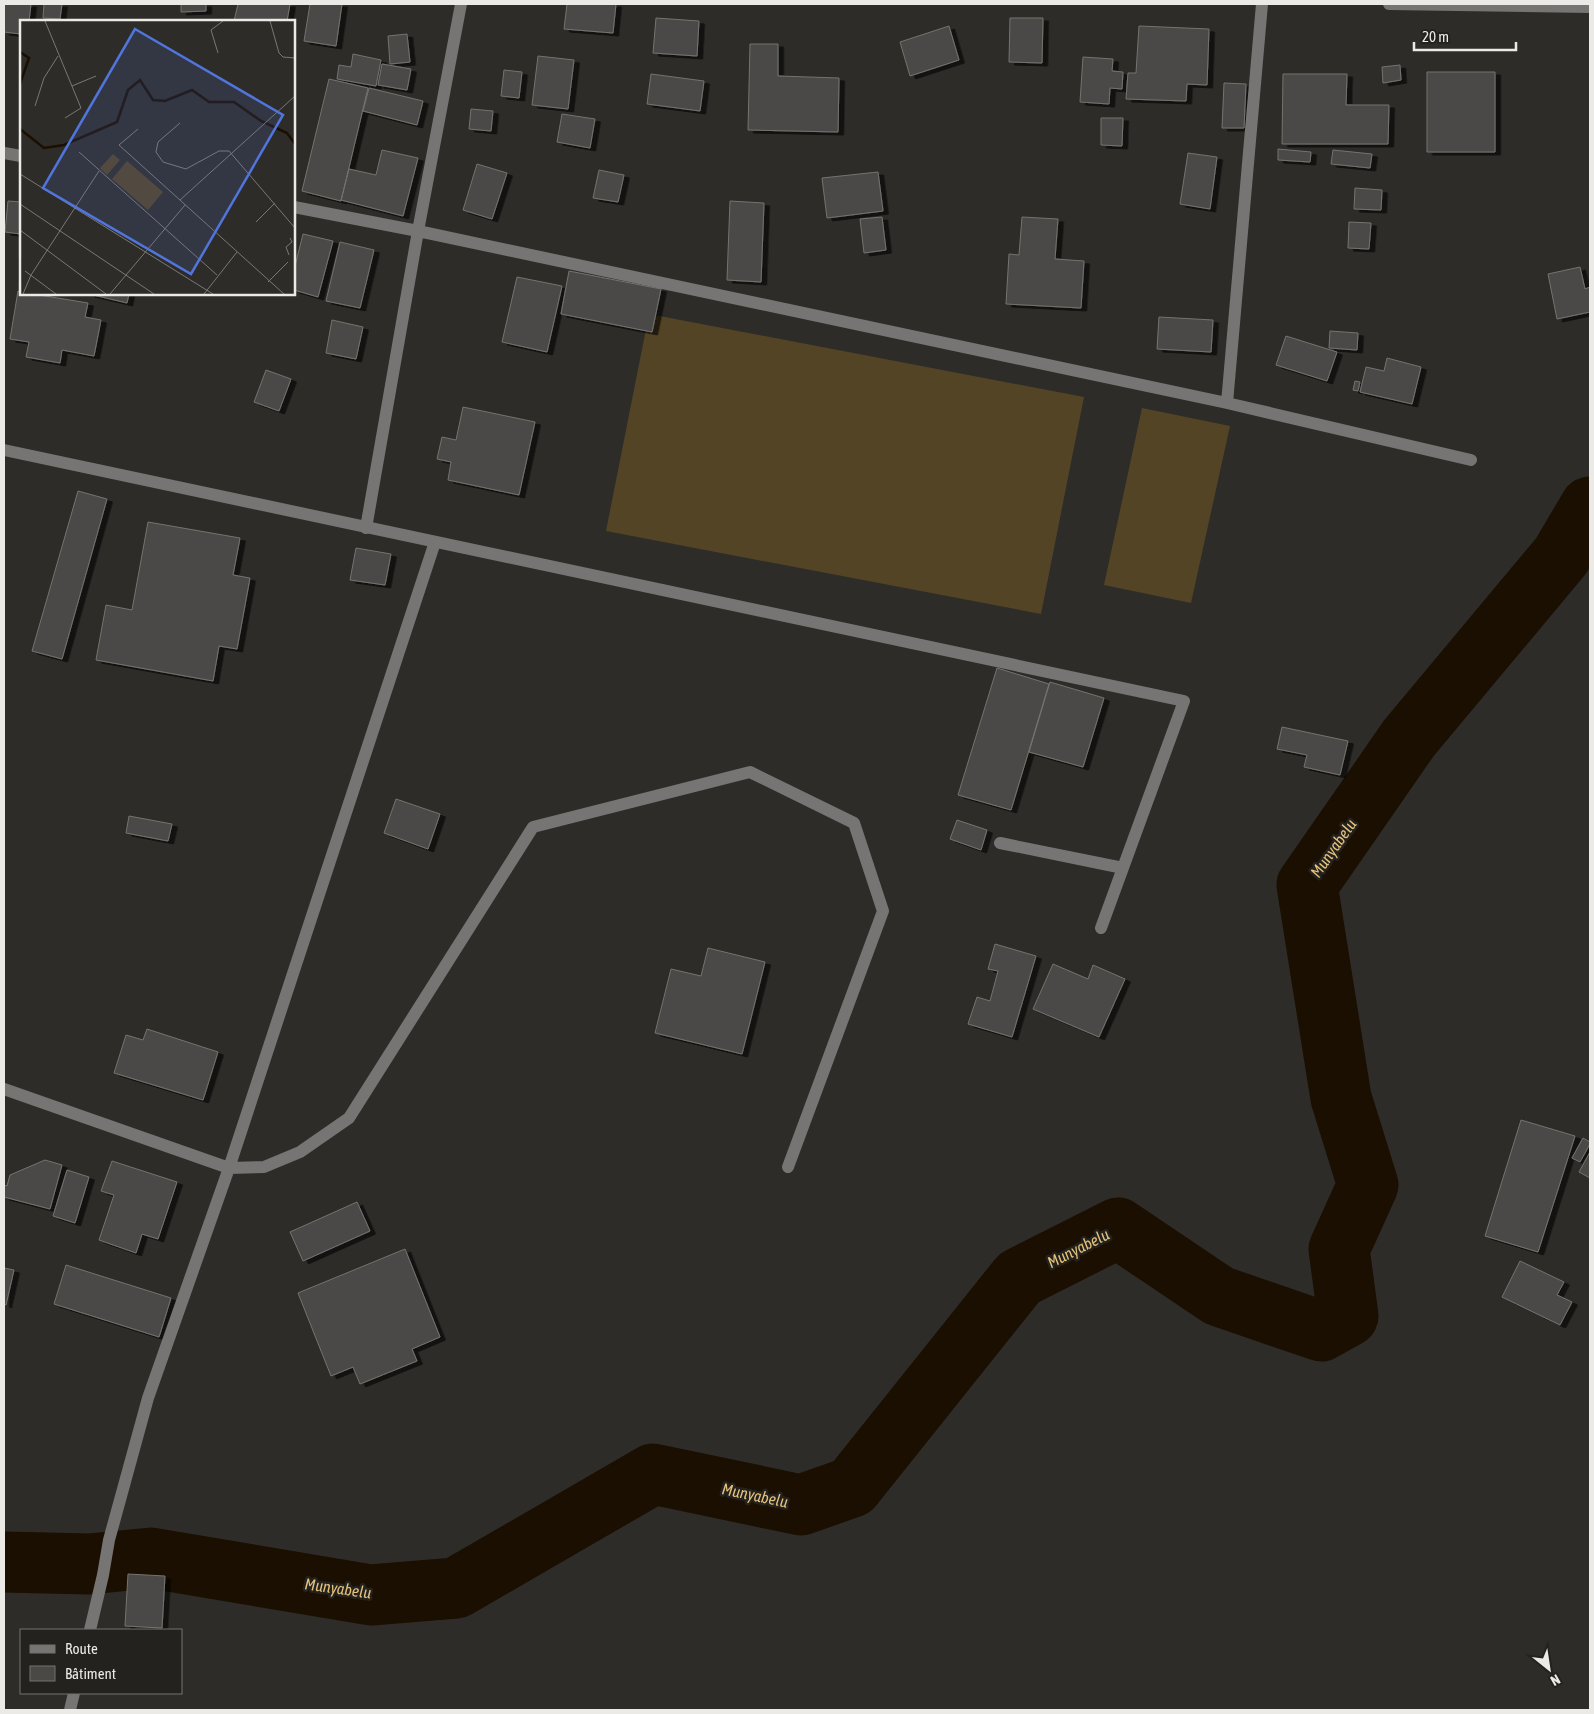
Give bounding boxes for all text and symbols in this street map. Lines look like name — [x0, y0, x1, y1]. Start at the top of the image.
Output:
inset map — [20, 20, 295, 295]
scale bar — [1414, 20, 1516, 52]
text: 20 m — [1422, 28, 1449, 45]
water label: Munyabelu — [1306, 815, 1361, 881]
water label: Munyabelu — [1044, 1225, 1113, 1272]
water label: Munyabelu — [720, 1479, 790, 1512]
water label: Munyabelu — [303, 1574, 373, 1603]
legend — [20, 1629, 182, 1694]
text: Route — [65, 1640, 98, 1657]
north arrow — [1524, 1644, 1574, 1694]
text: Bâtiment — [65, 1665, 116, 1682]
text: N — [1548, 1671, 1563, 1689]

